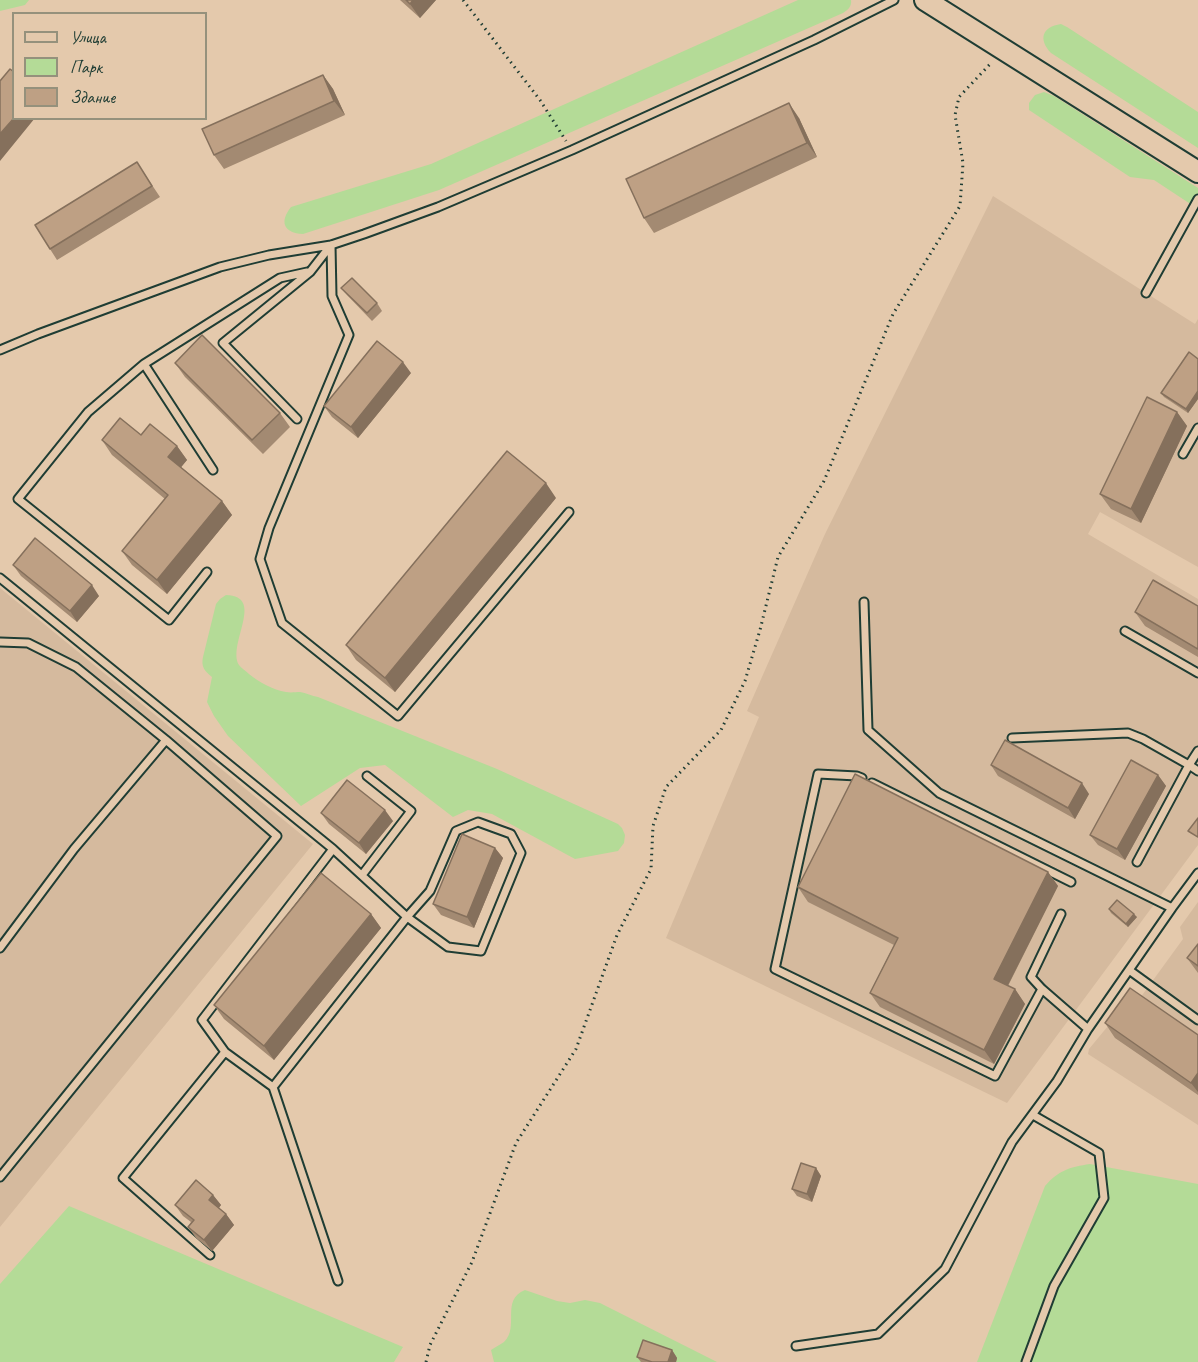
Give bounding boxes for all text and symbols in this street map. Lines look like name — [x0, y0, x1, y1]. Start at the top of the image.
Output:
legend — [12, 12, 207, 120]
text: Улица — [70, 26, 106, 48]
text: Парк — [70, 56, 102, 78]
text: Здание — [70, 86, 115, 108]

